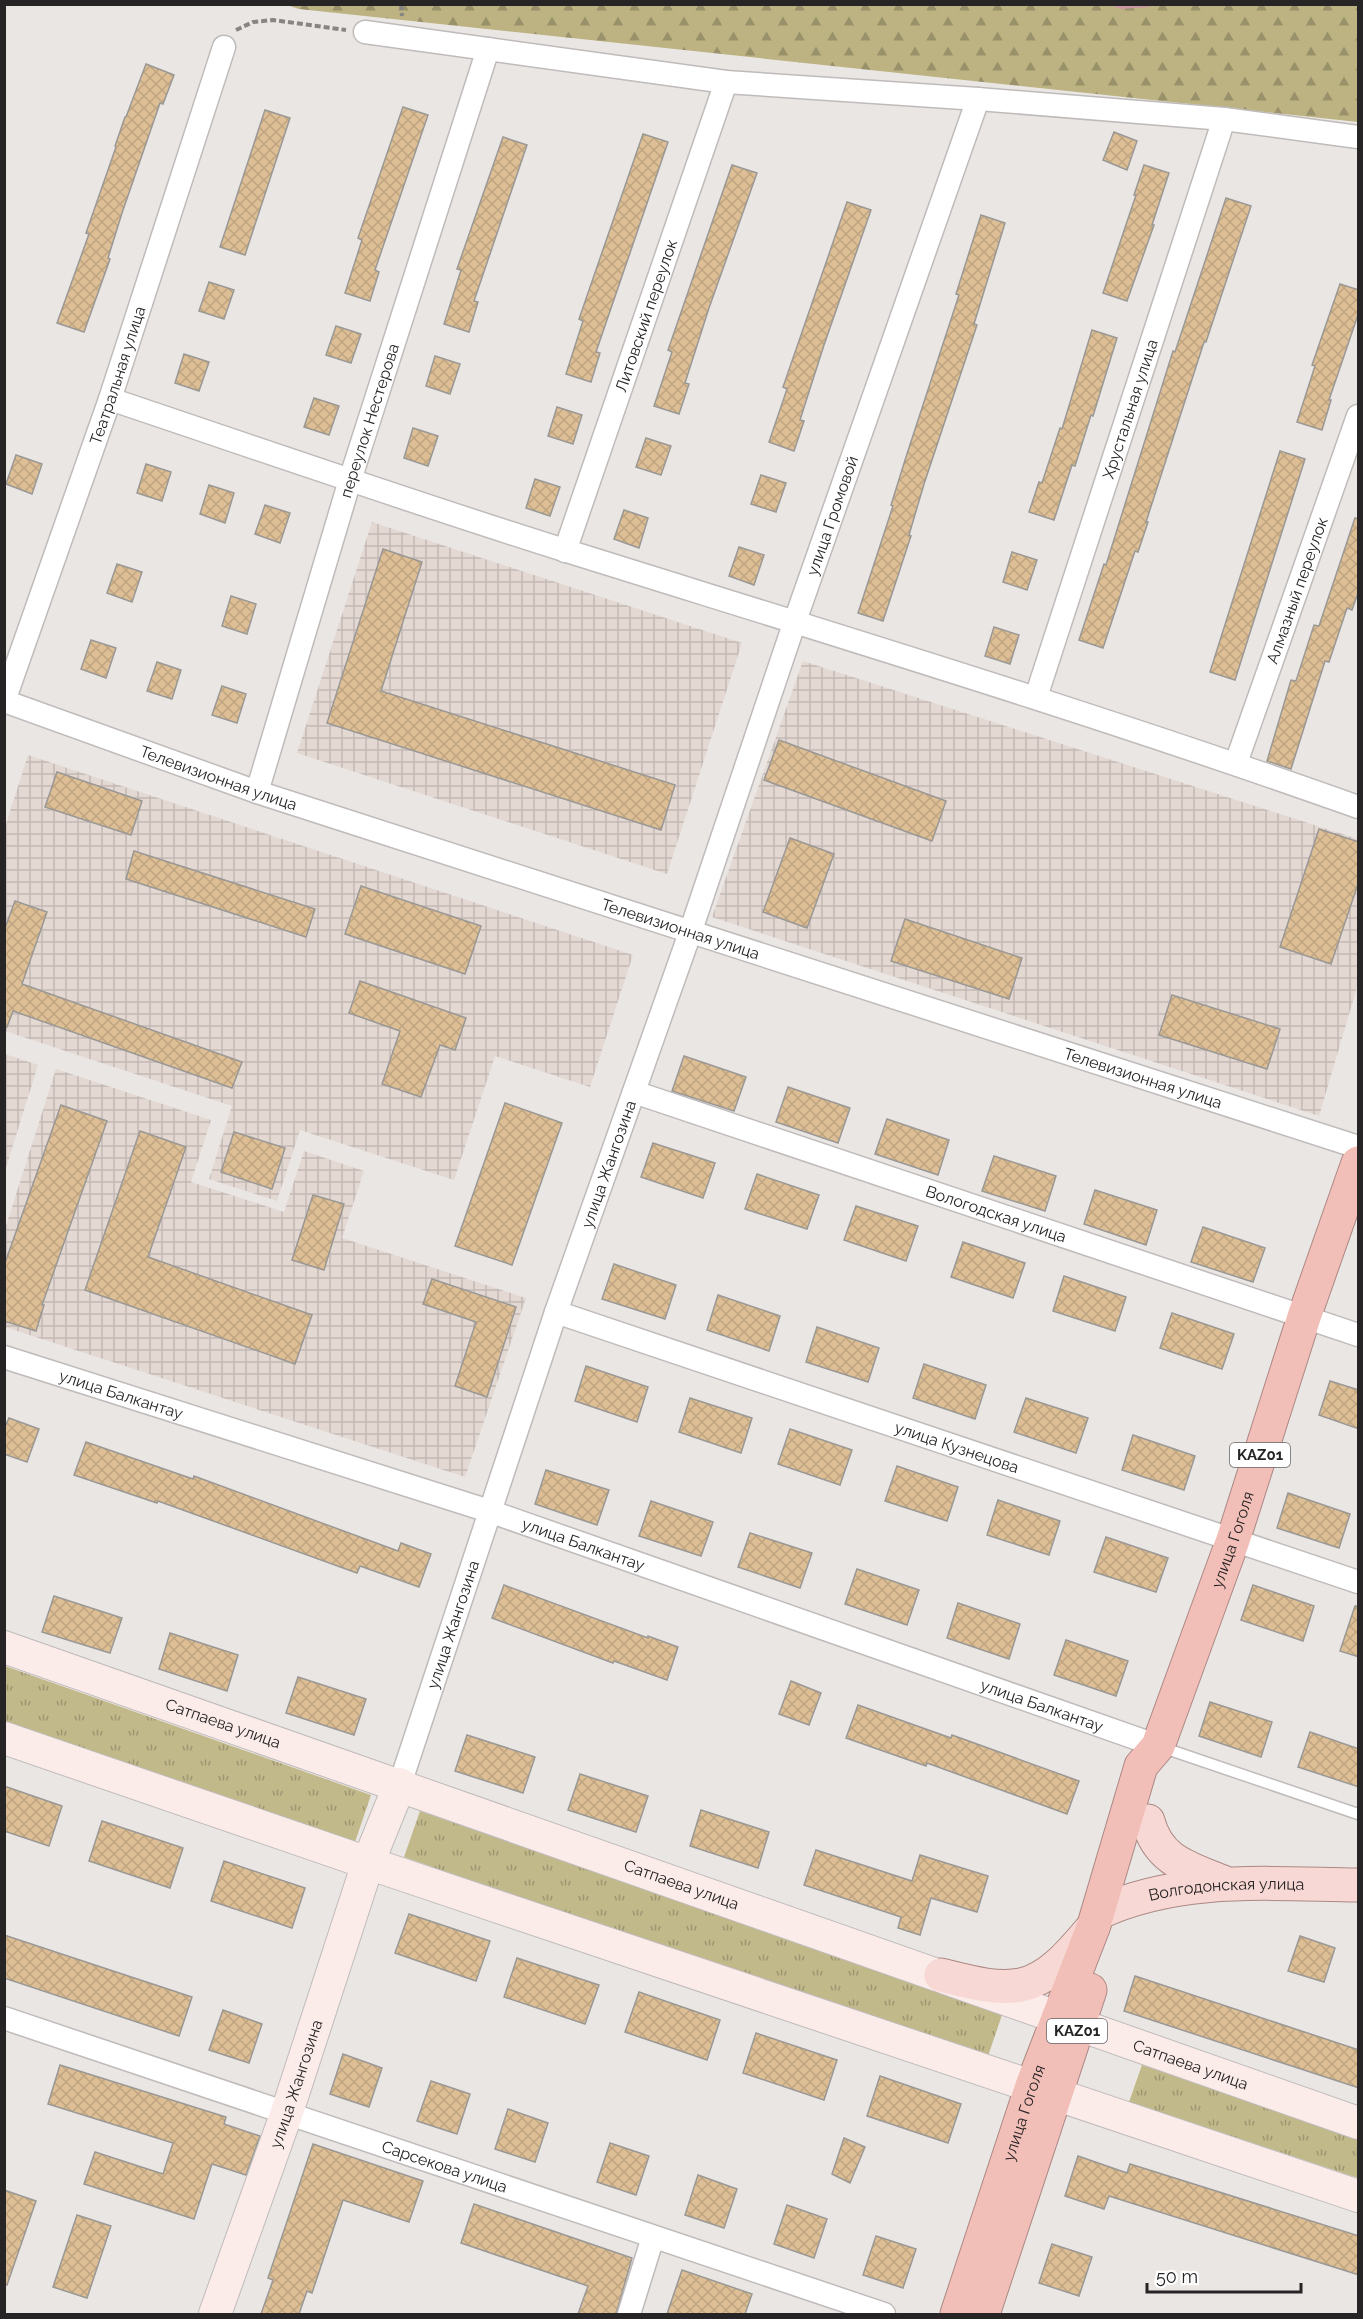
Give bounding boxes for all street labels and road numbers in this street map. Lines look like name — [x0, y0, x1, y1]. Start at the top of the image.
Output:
street label: Литовский переулок — [611, 237, 681, 395]
street label: Театральная улица — [86, 304, 149, 447]
street label: Хрустальная улица — [1099, 337, 1162, 481]
street label: переулок Нестерова — [336, 341, 403, 500]
street label: улица Громовой — [803, 453, 862, 578]
street label: Алмазный переулок — [1263, 515, 1332, 666]
street label: Телевизионная улица — [137, 742, 299, 814]
street label: Телевизионная улица — [599, 895, 762, 963]
street label: Телевизионная улица — [1062, 1044, 1225, 1113]
street label: улица Жангозина — [577, 1098, 640, 1231]
street label: Вологодская улица — [923, 1182, 1069, 1246]
street label: улица Балкантау — [57, 1366, 186, 1423]
street label: улица Кузнецова — [892, 1418, 1021, 1477]
road number: KАZ01 — [1230, 1443, 1290, 1467]
street label: улица Гоголя — [1207, 1489, 1258, 1591]
street label: улица Балкантау — [519, 1514, 648, 1575]
street label: улица Жангозина — [423, 1558, 483, 1691]
street label: улица Балкантау — [978, 1675, 1106, 1736]
street label: Сатпаева улица — [163, 1695, 283, 1752]
street label: Сатпаева улица — [621, 1856, 742, 1914]
street label: Волгодонская улица — [1147, 1874, 1305, 1905]
street label: улица Жангозина — [266, 2017, 326, 2151]
road number: KАZ01 — [1047, 2019, 1107, 2043]
street label: Сатпаева улица — [1131, 2036, 1251, 2094]
street label: улица Гоголя — [999, 2062, 1049, 2164]
street label: Сарсекова улица — [379, 2137, 510, 2197]

